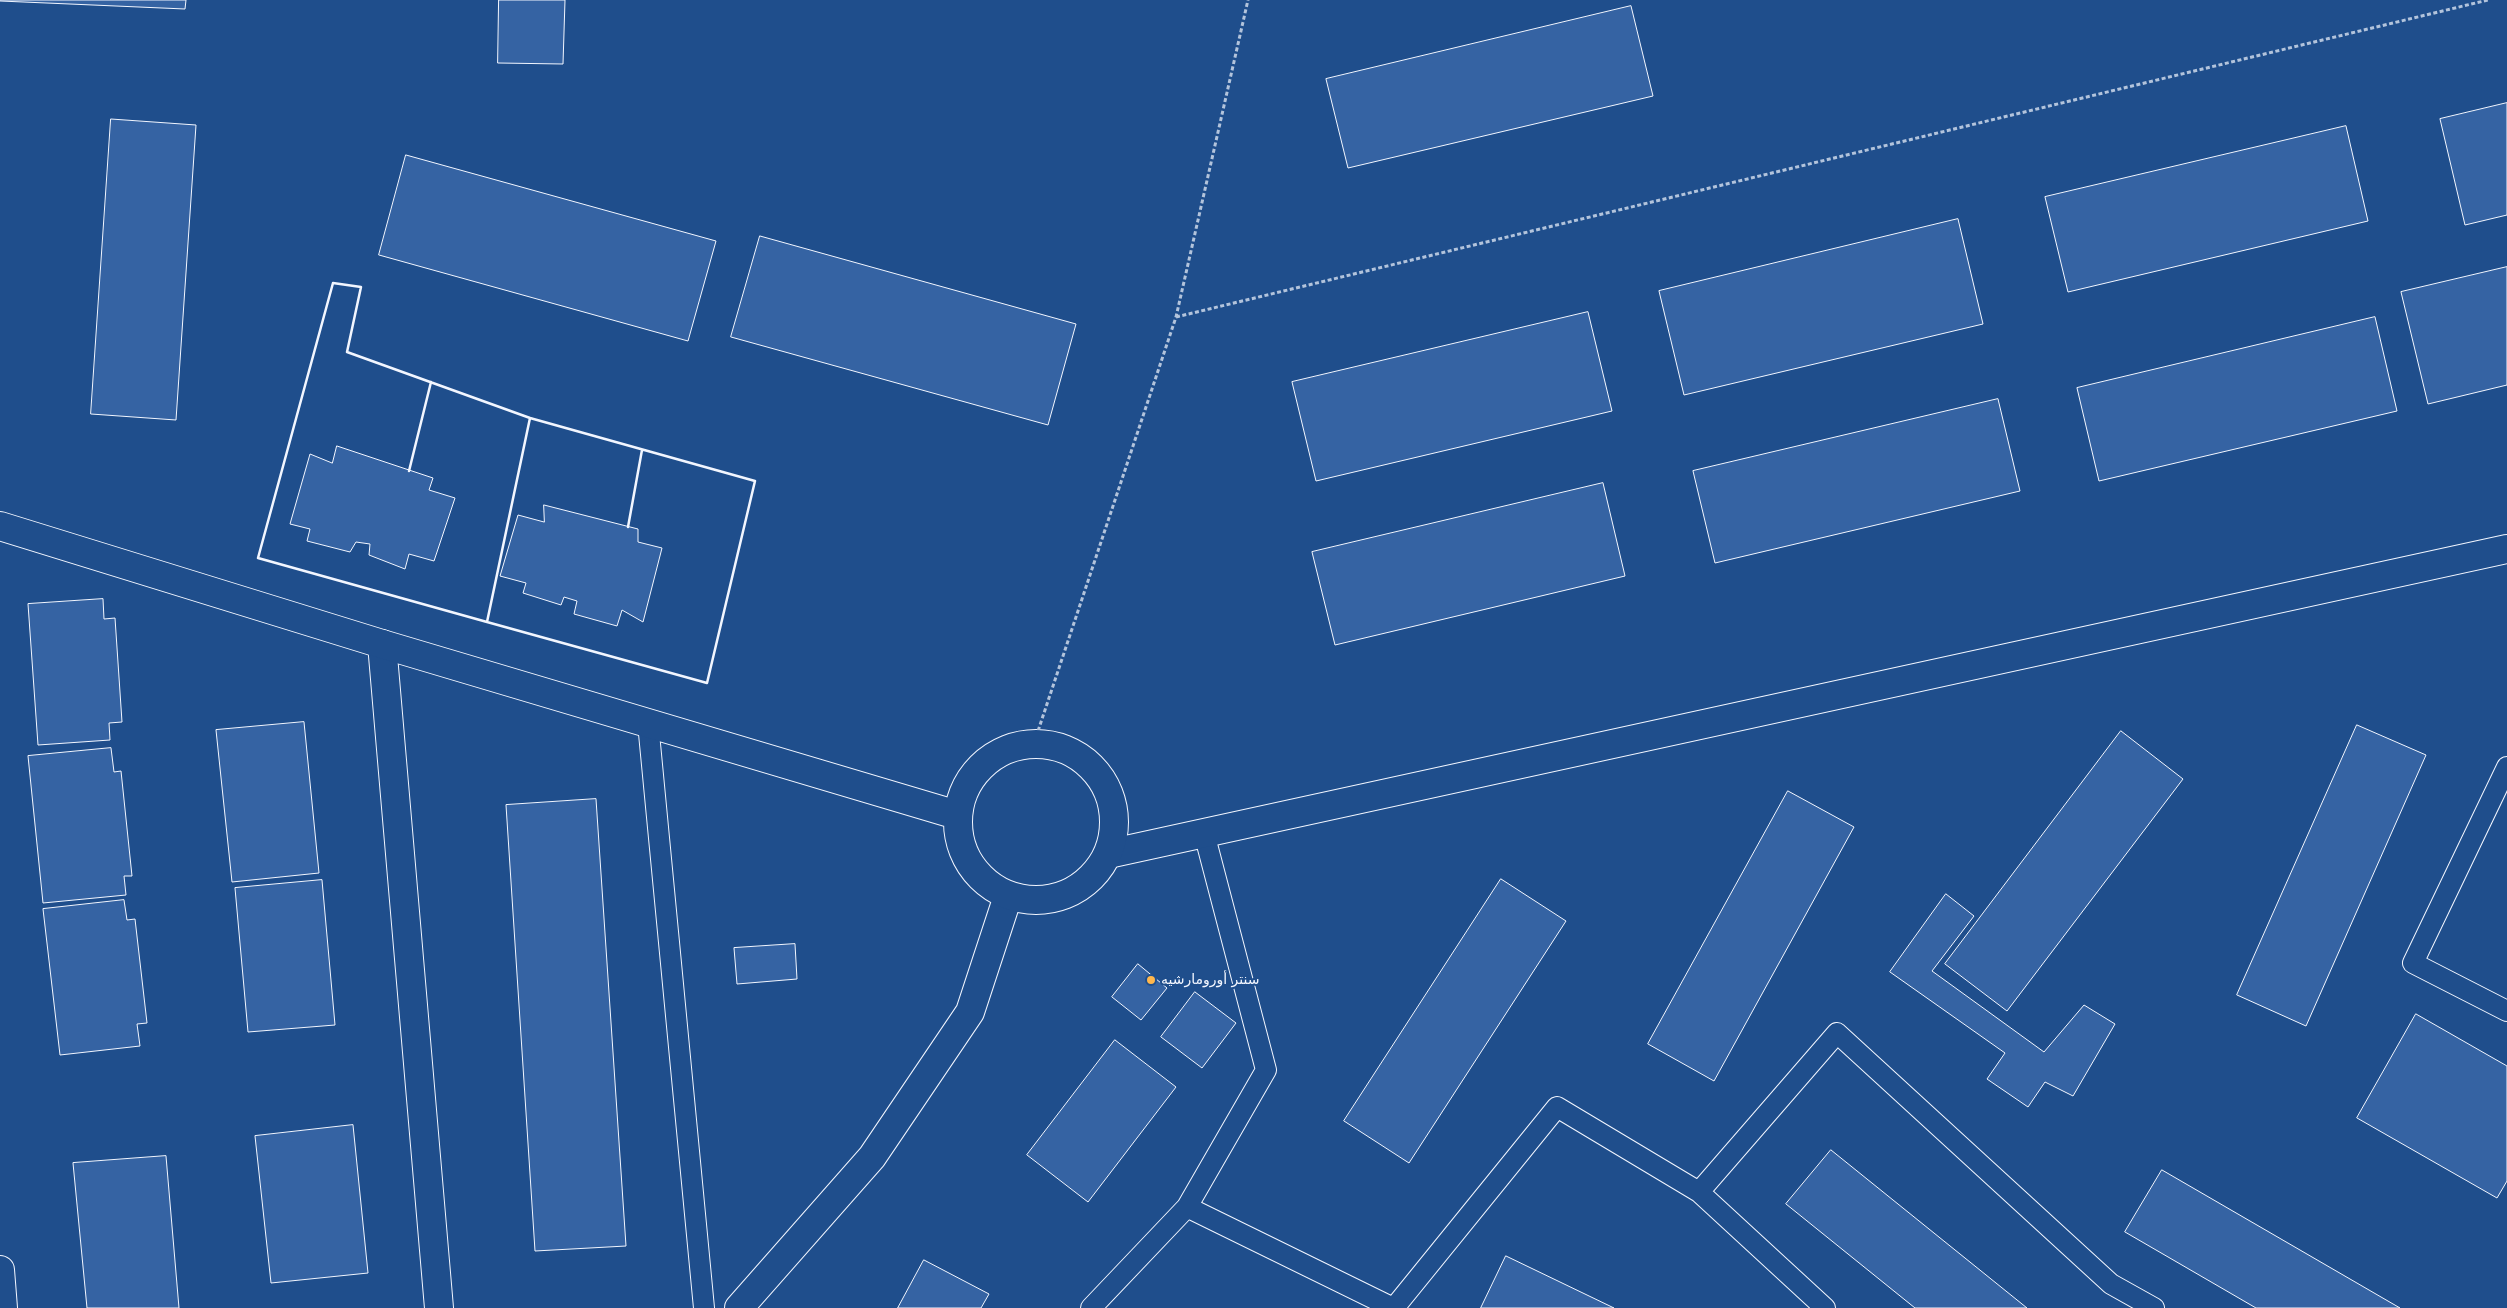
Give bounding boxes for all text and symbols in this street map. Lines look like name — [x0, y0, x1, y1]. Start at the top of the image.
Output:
place label: سنتر أورومارشيه — [1161, 972, 1260, 988]
marker: سنتر أورومارشيه — [1145, 974, 1157, 986]

